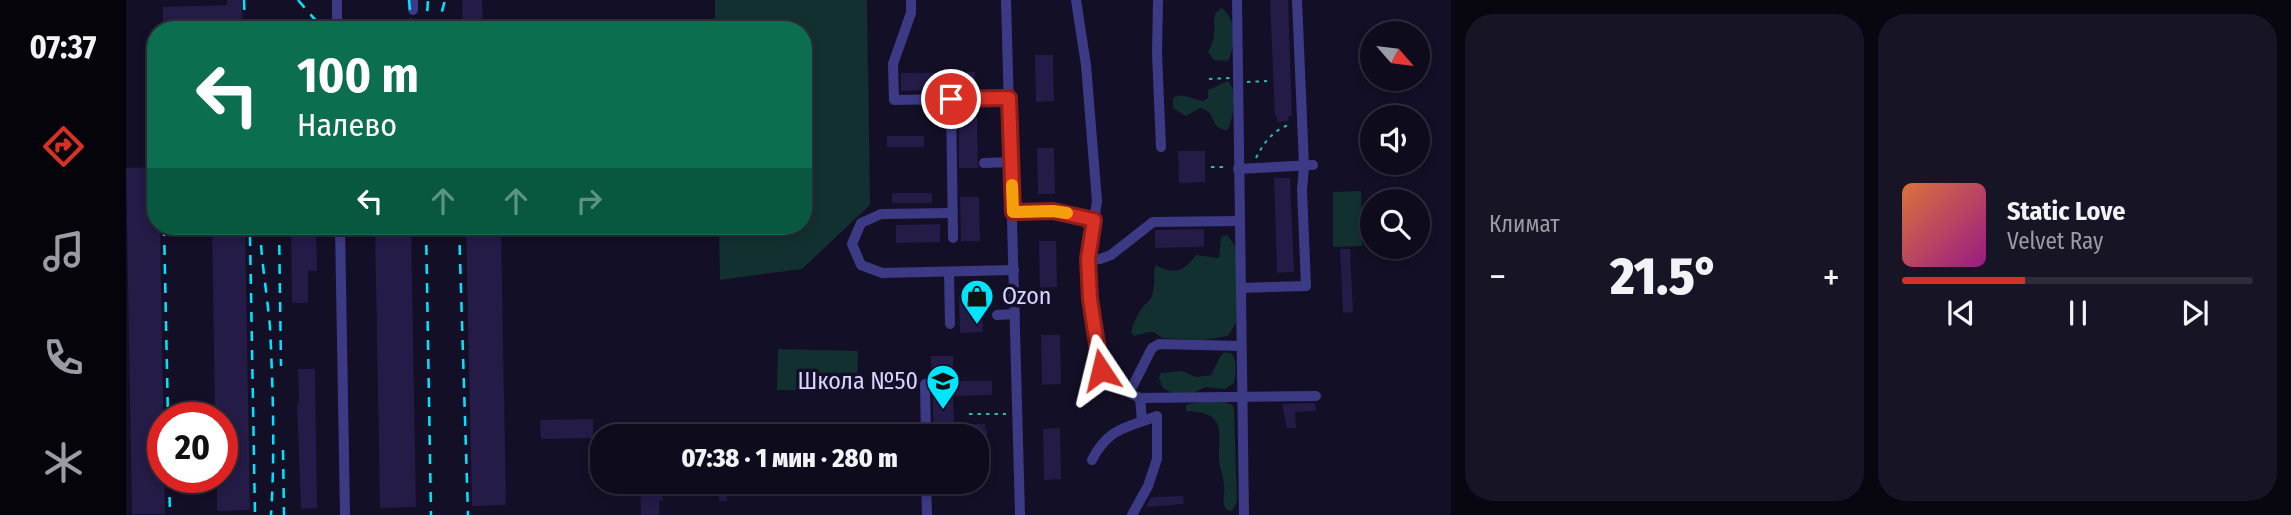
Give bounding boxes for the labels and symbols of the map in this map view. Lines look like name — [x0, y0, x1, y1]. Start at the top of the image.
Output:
north arrow — [1360, 21, 1430, 91]
pin — [921, 69, 981, 129]
shop icon: Ozon — [958, 277, 996, 326]
place label: Ozon — [1002, 282, 1051, 310]
position arrow — [1064, 333, 1138, 407]
school or university icon: Школа №50 — [924, 362, 962, 411]
place label: Школа №50 — [797, 367, 918, 395]
speed limit sign: 20 — [147, 402, 238, 493]

